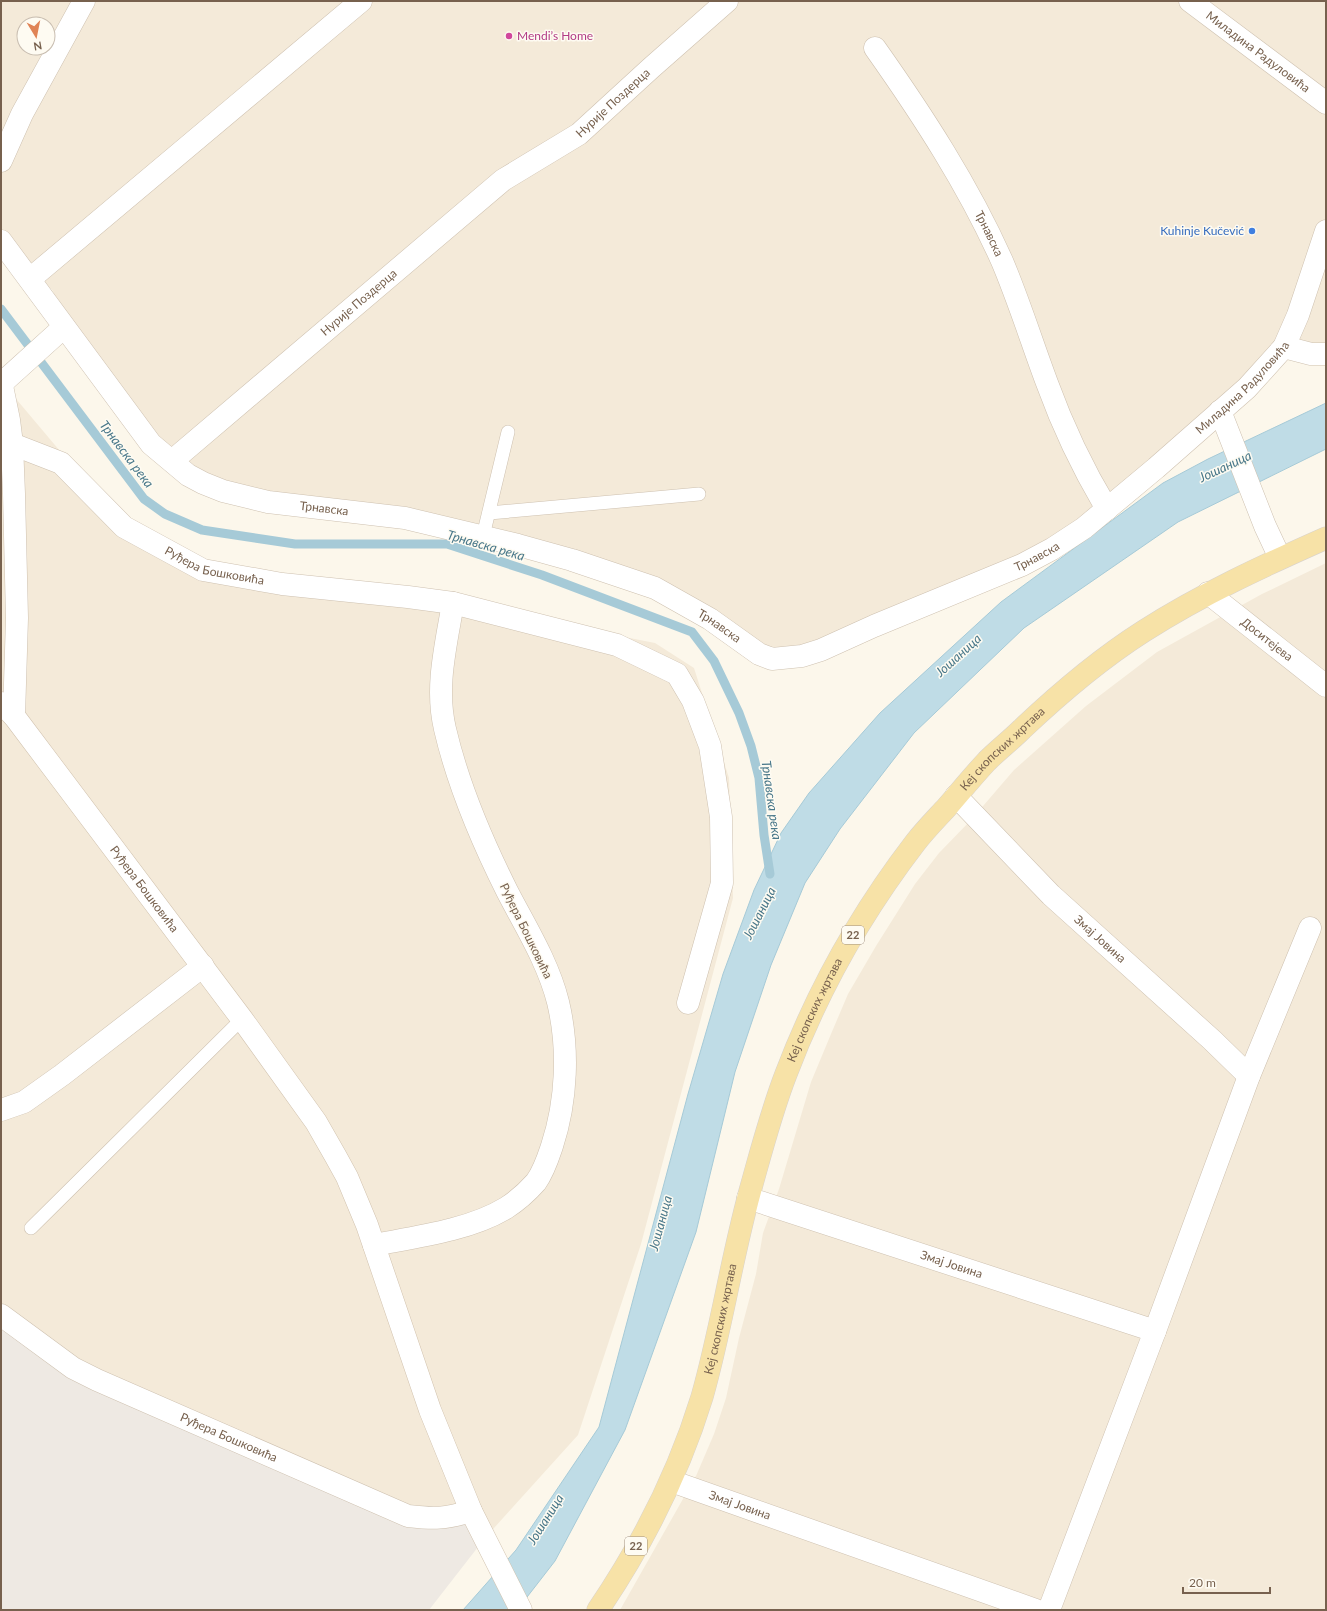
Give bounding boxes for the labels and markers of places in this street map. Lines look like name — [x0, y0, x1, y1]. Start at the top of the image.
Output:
place label: Mendi’s Home — [517, 28, 593, 43]
marker: Mendi’s Home — [504, 31, 514, 41]
place label: Kuhinje Kučević — [1160, 223, 1244, 238]
marker: Kuhinje Kučević — [1247, 226, 1257, 236]

